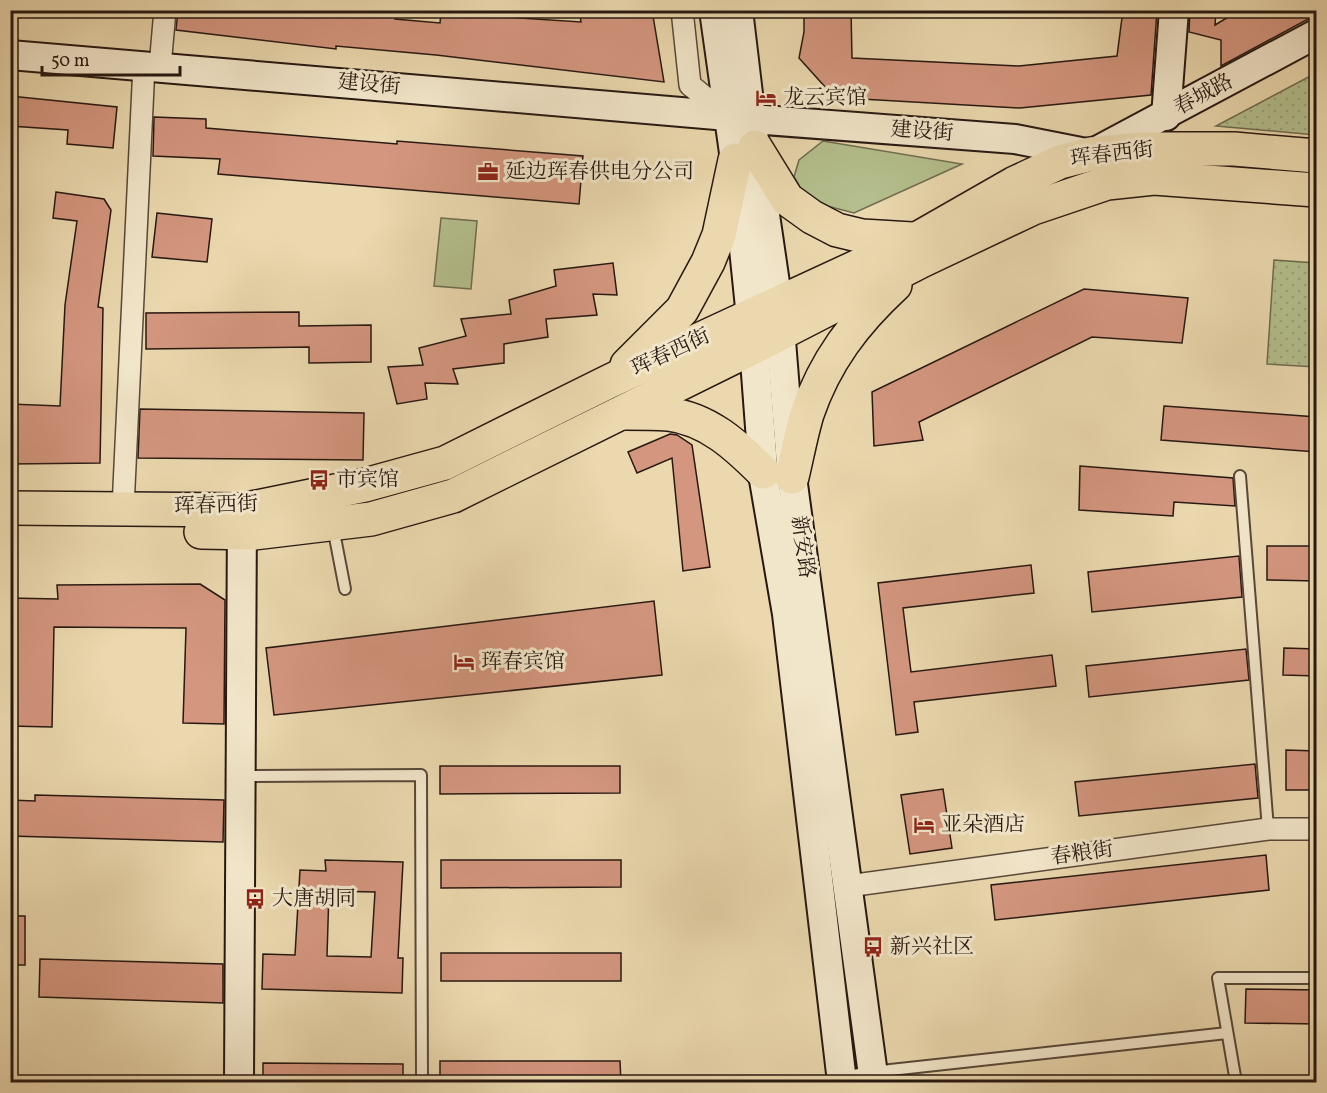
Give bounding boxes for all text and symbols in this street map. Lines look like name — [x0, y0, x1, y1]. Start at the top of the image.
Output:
scale bar — [42, 39, 180, 77]
text: 50 m — [51, 49, 90, 74]
street label: 春城路 — [1169, 67, 1239, 123]
street label: 建设街 — [336, 68, 402, 102]
place label: 龙云宾馆 — [783, 84, 867, 113]
hotel icon: 龙云宾馆 — [754, 86, 778, 110]
street label: 建设街 — [890, 115, 954, 149]
street label: 珲春西街 — [1069, 135, 1155, 175]
place label: 延边珲春供电分公司 — [505, 158, 694, 187]
office icon: 延边珲春供电分公司 — [476, 160, 500, 184]
street label: 珲春西街 — [627, 322, 715, 384]
place label: 市宾馆 — [336, 466, 399, 495]
bus stop icon: 市宾馆 — [307, 468, 331, 492]
street label: 珲春西街 — [174, 490, 258, 522]
street label: 新安路 — [783, 514, 821, 580]
place label: 珲春宾馆 — [481, 648, 565, 677]
hotel icon: 珲春宾馆 — [452, 650, 476, 674]
place label: 亚朵酒店 — [941, 811, 1025, 840]
hotel icon: 亚朵酒店 — [912, 813, 936, 837]
street label: 春粮街 — [1049, 835, 1115, 873]
place label: 大唐胡同 — [272, 885, 356, 914]
bus stop icon: 大唐胡同 — [243, 887, 267, 911]
place label: 新兴社区 — [890, 933, 974, 962]
bus stop icon: 新兴社区 — [861, 935, 885, 959]

